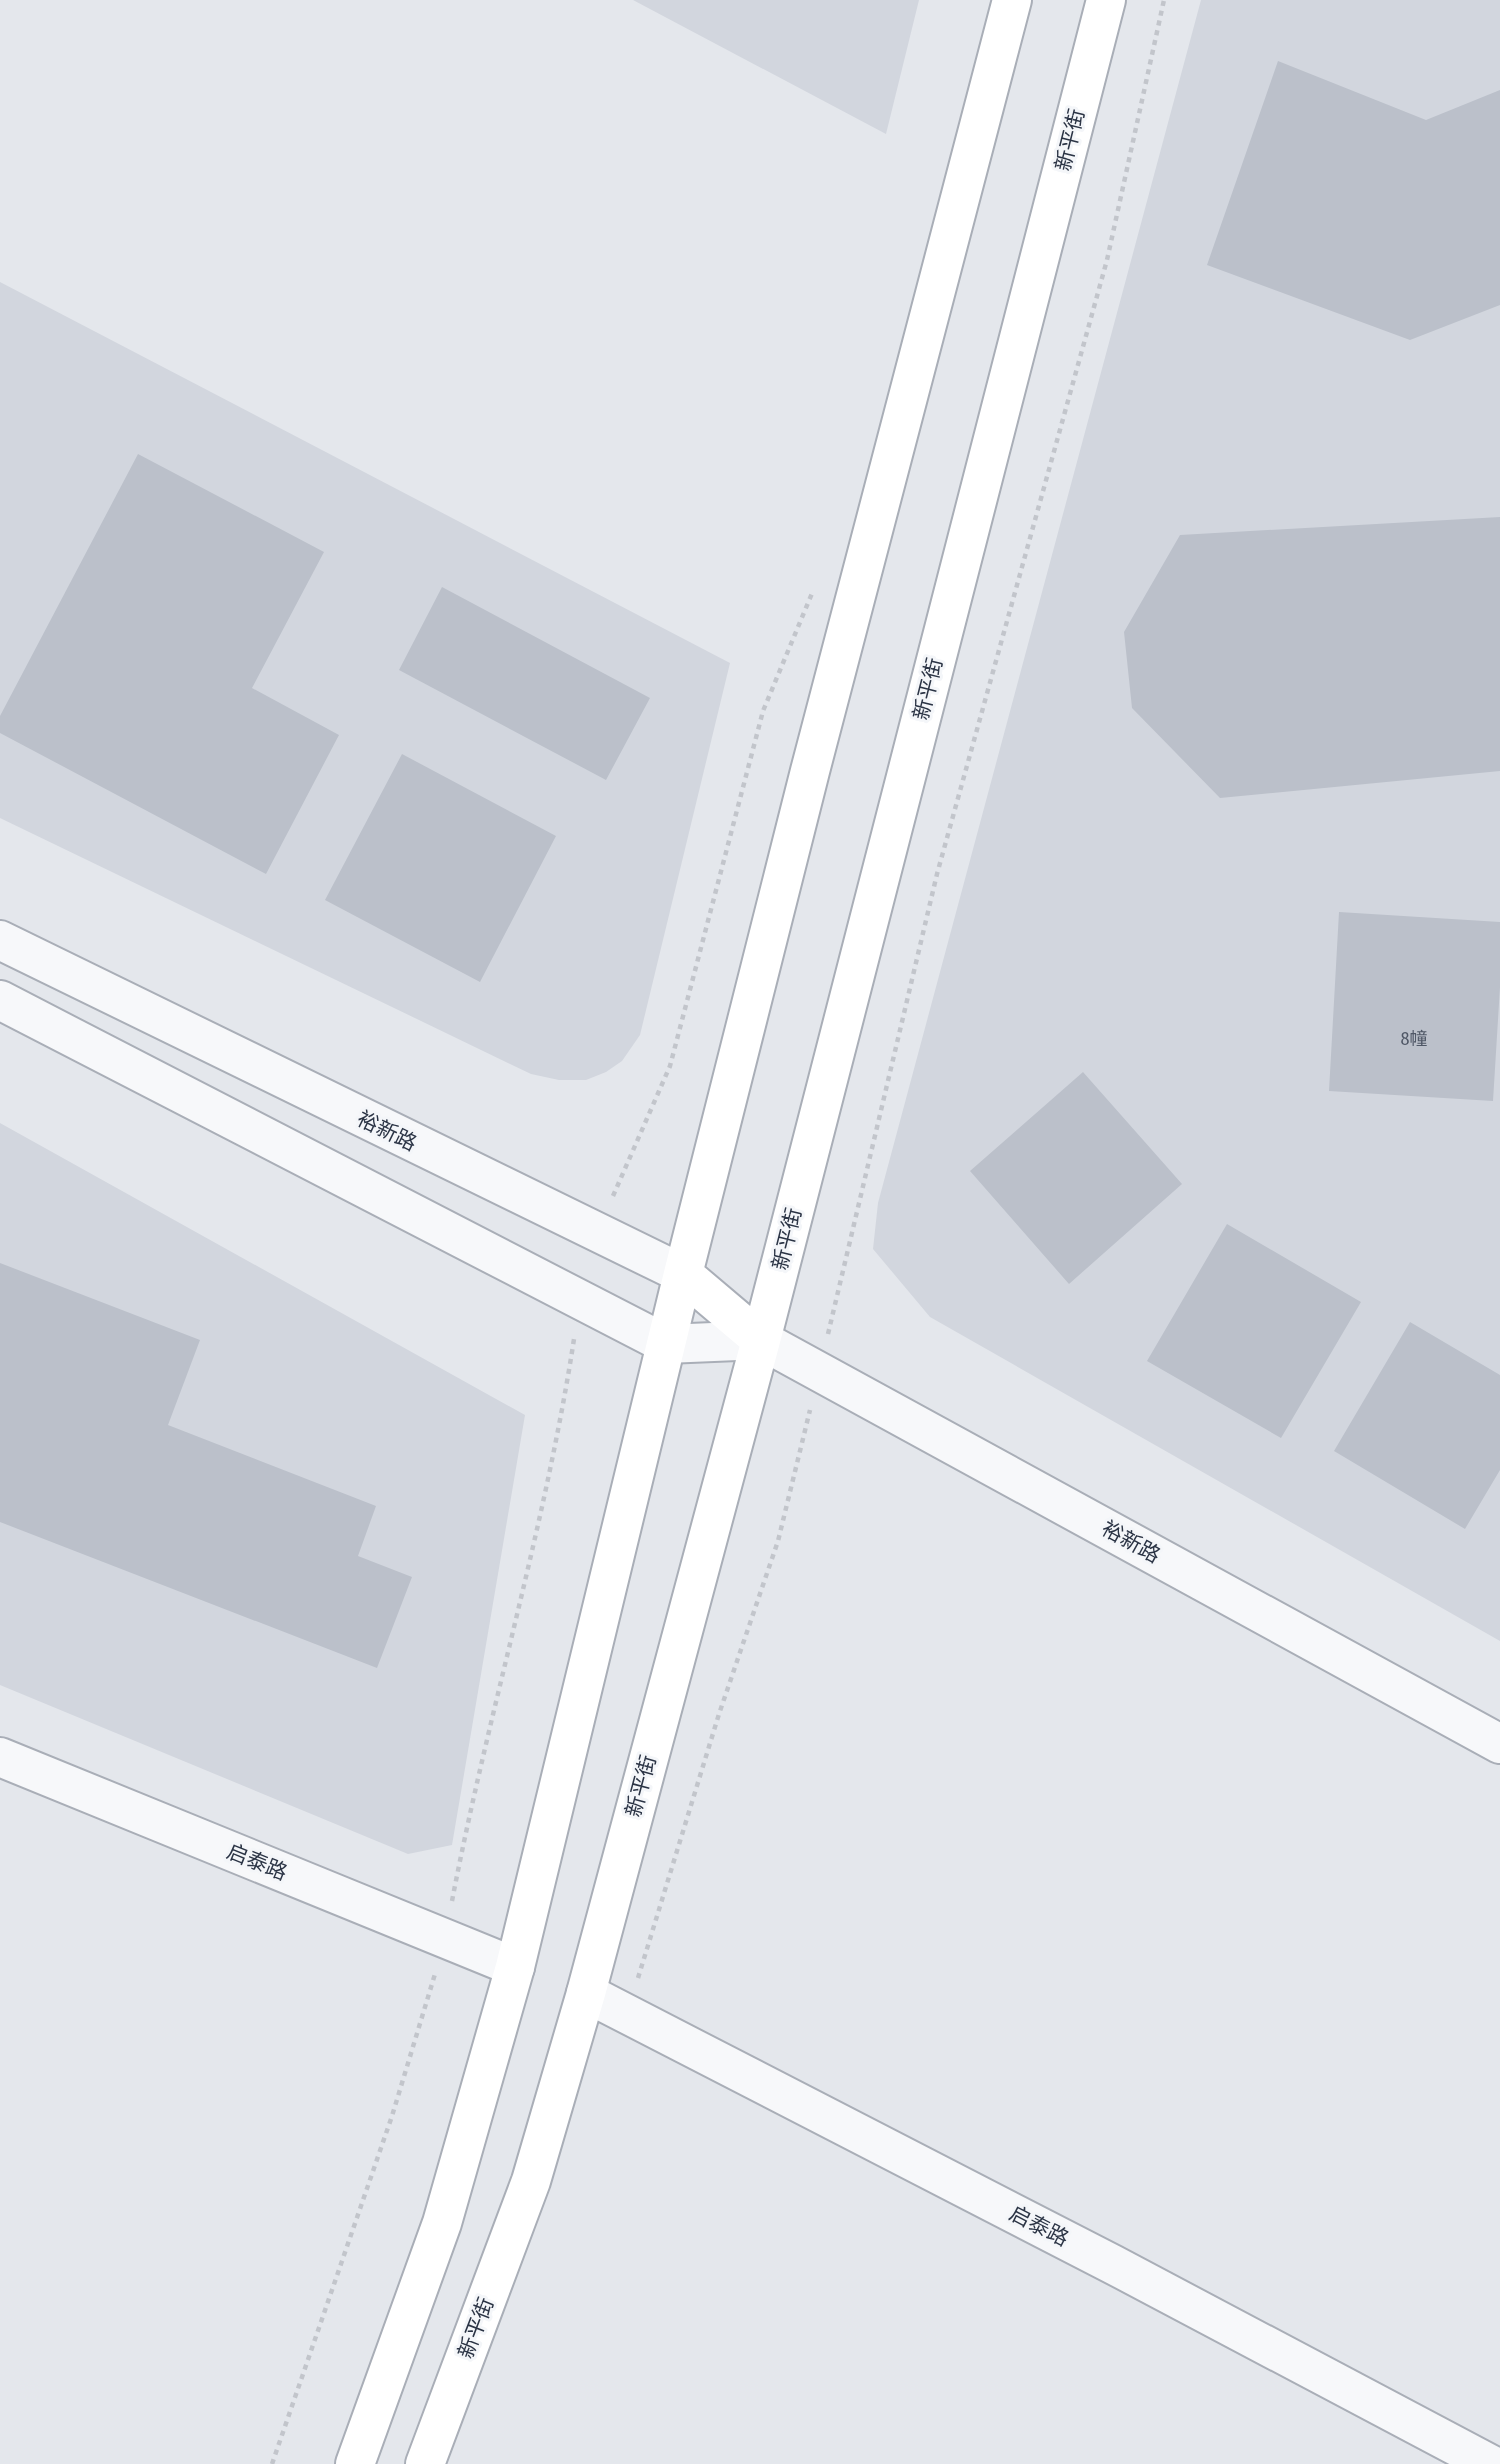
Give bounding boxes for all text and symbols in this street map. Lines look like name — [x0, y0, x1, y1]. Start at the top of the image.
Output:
street label: 新平街 — [1050, 106, 1090, 174]
street label: 新平街 — [908, 655, 948, 723]
house number: 8幢 — [1401, 1028, 1428, 1050]
street label: 裕新路 — [353, 1106, 421, 1156]
street label: 新平街 — [767, 1205, 807, 1273]
street label: 裕新路 — [1097, 1515, 1165, 1569]
street label: 新平街 — [620, 1752, 662, 1820]
street label: 启泰路 — [223, 1838, 291, 1886]
street label: 启泰路 — [1005, 2200, 1073, 2252]
street label: 新平街 — [453, 2294, 499, 2362]

